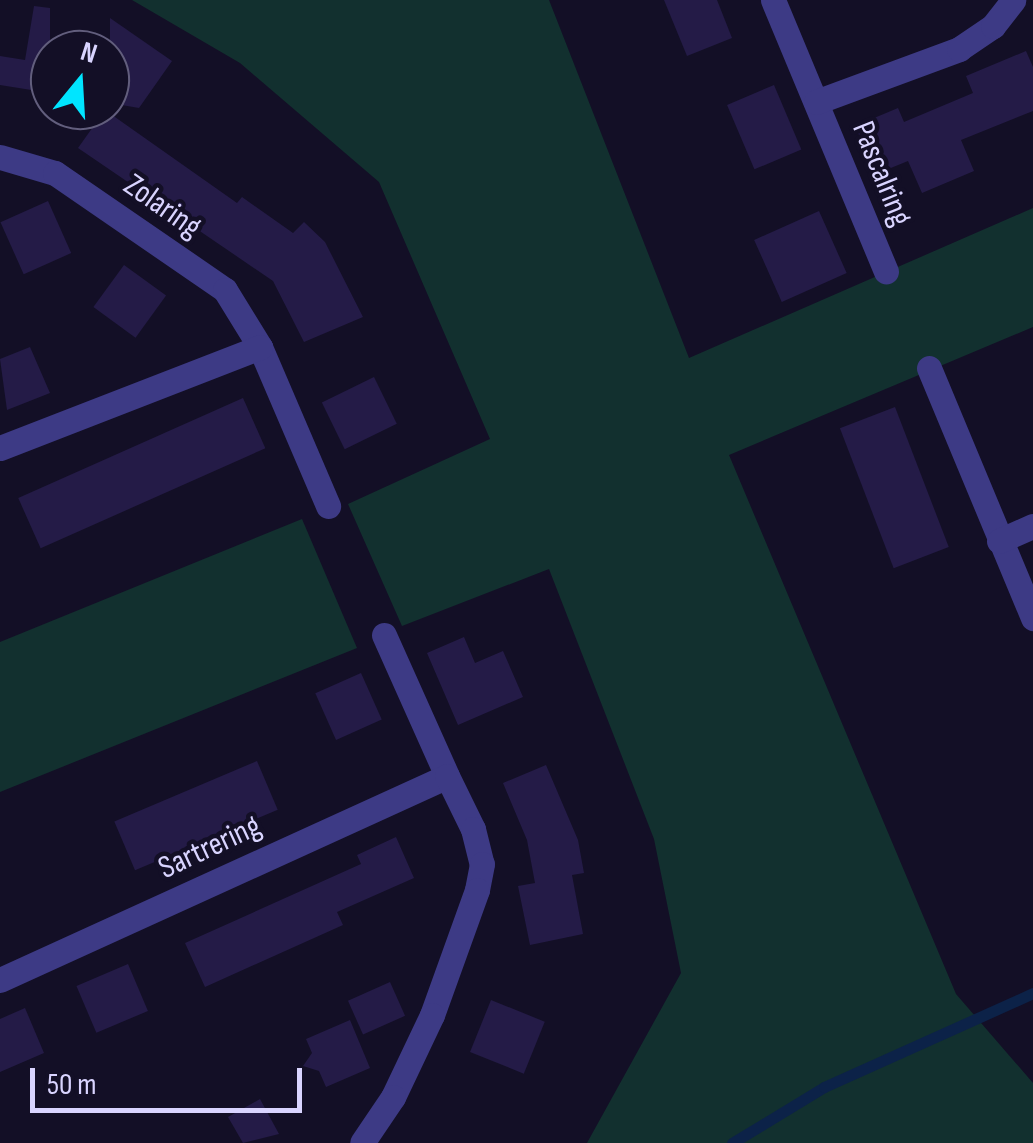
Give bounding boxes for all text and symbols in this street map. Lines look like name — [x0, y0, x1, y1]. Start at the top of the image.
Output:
north arrow — [30, 30, 130, 130]
text: N — [77, 35, 101, 71]
street label: Pascalring — [843, 116, 919, 232]
street label: Zolaring — [116, 167, 208, 247]
street label: Sartrering — [153, 808, 267, 888]
scale bar — [35, 1048, 308, 1110]
text: 50 m — [47, 1067, 96, 1103]

